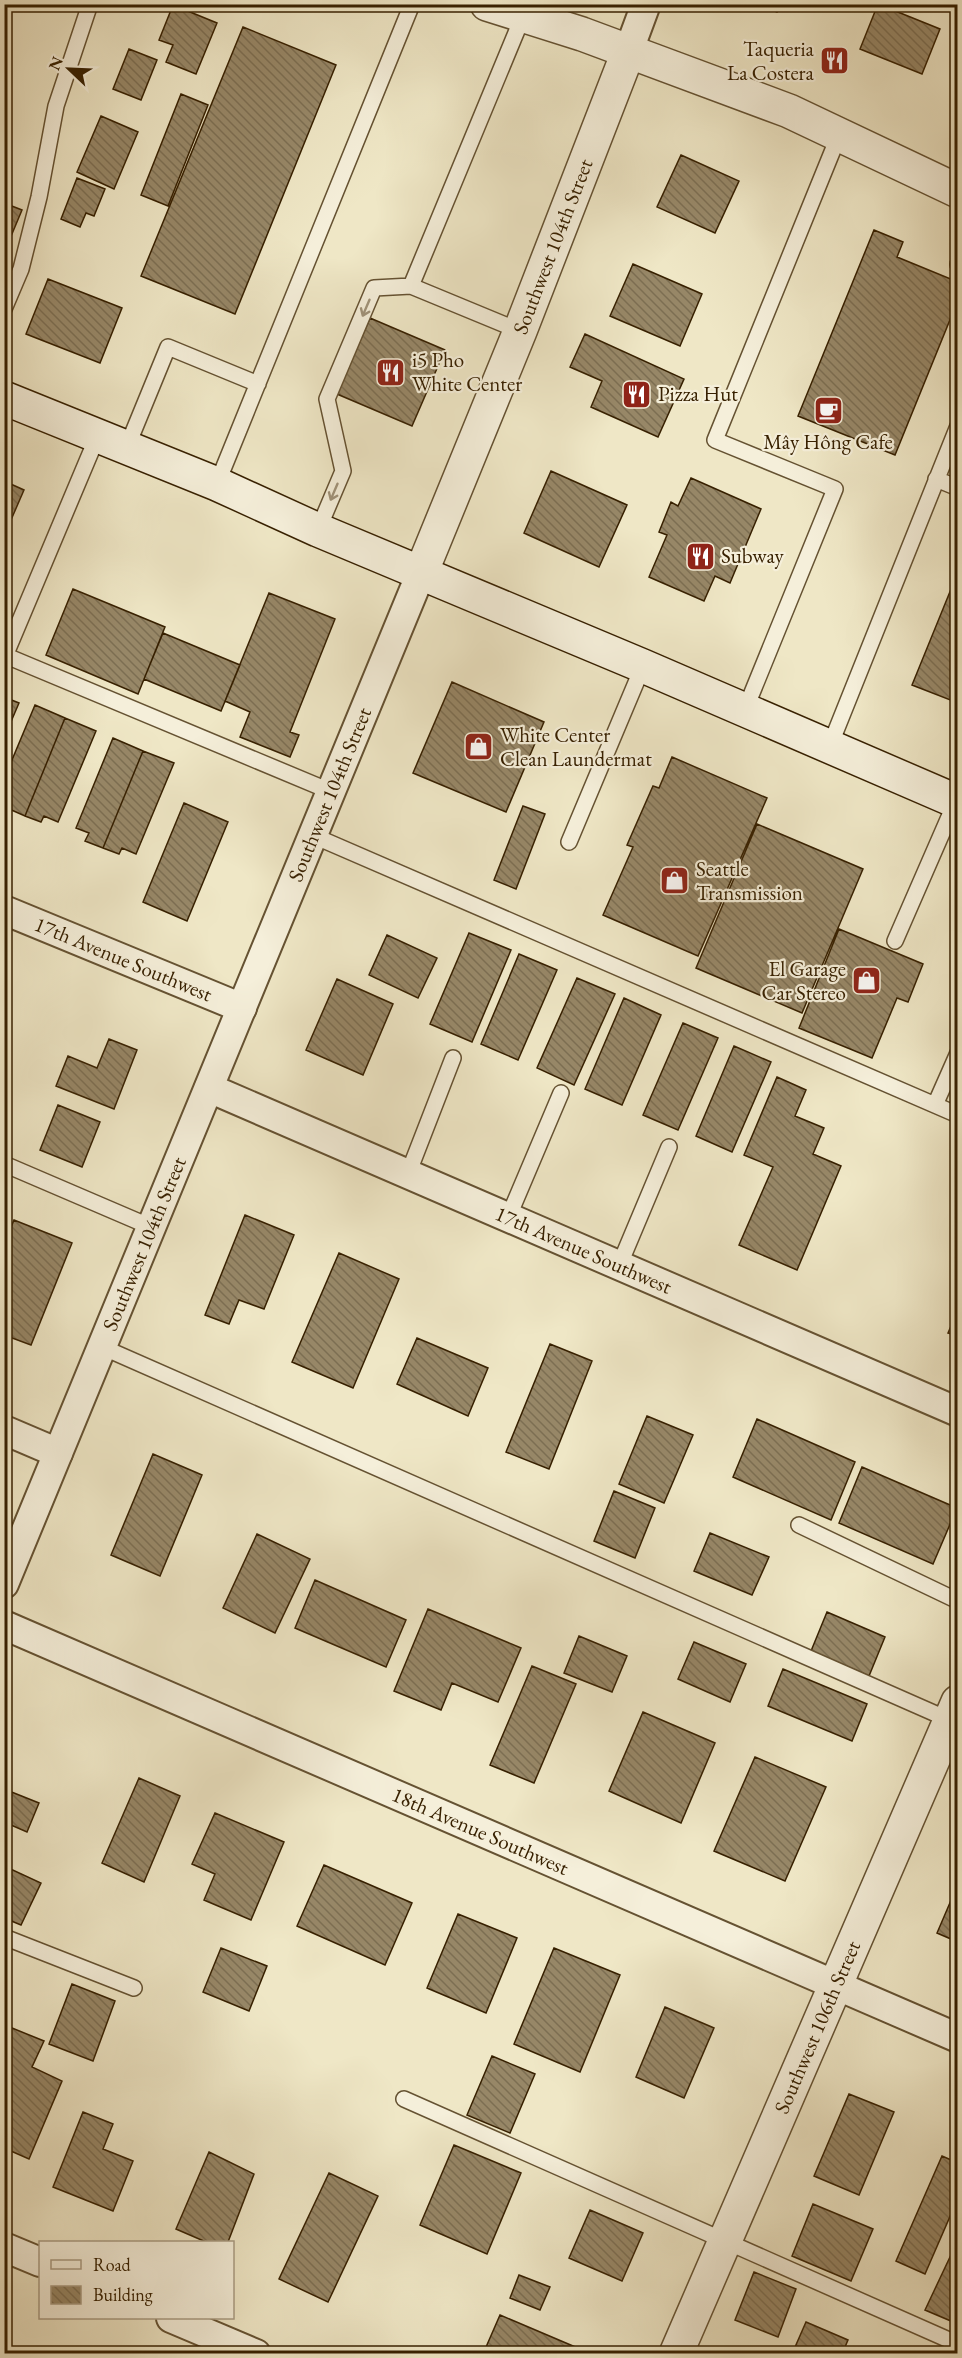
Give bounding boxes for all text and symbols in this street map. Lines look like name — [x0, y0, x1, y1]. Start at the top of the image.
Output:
place label: Taqueria La Costera — [727, 35, 815, 86]
north arrow — [39, 39, 99, 99]
restaurant icon: Taqueria La Costera — [819, 45, 851, 77]
text: N — [43, 53, 68, 73]
street label: Southwest 104th Street — [506, 154, 599, 338]
one-way arrow — [359, 299, 371, 317]
place label: i5 Pho White Center — [412, 346, 522, 397]
restaurant icon: i5 Pho White Center — [375, 356, 407, 388]
restaurant icon: Pizza Hut — [621, 378, 653, 410]
place label: Pizza Hut — [658, 380, 738, 407]
cafe icon: Mây Hông Cafe — [812, 395, 844, 427]
place label: Mây Hông Cafe — [763, 428, 893, 455]
one-way arrow — [328, 482, 339, 501]
restaurant icon: Subway — [684, 540, 716, 572]
place label: Subway — [721, 542, 785, 569]
street label: Southwest 104th Street — [281, 703, 377, 885]
place label: White Center Clean Laundermat — [500, 721, 652, 772]
shop icon: White Center Clean Laundermat — [463, 731, 495, 763]
place label: Seattle Transmission — [696, 855, 803, 906]
shop icon: Seattle Transmission — [659, 865, 691, 897]
street label: 17th Avenue Southwest — [30, 910, 217, 1007]
place label: El Garage Car Stereo — [762, 955, 846, 1006]
shop icon: El Garage Car Stereo — [851, 965, 883, 997]
street label: Southwest 104th Street — [96, 1152, 192, 1335]
street label: 17th Avenue Southwest — [491, 1199, 677, 1300]
street label: 18th Avenue Southwest — [388, 1781, 573, 1881]
street label: Southwest 106th Street — [768, 1936, 866, 2118]
legend — [39, 2241, 234, 2319]
text: Road — [93, 2253, 132, 2276]
text: Building — [93, 2283, 153, 2306]

